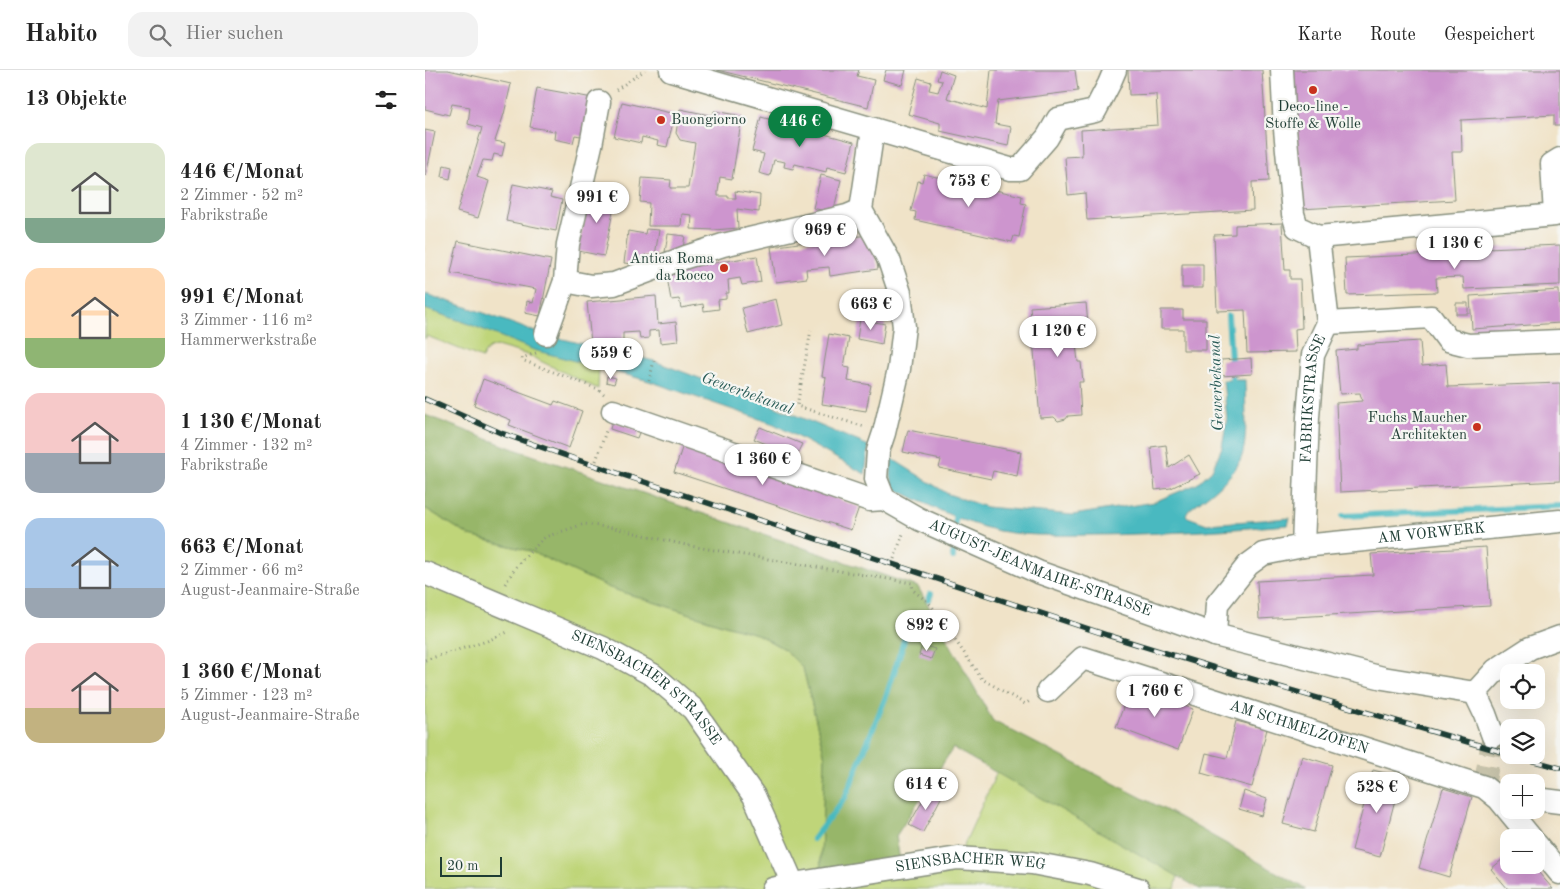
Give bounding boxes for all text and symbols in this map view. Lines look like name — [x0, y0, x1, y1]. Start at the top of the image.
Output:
search box — [128, 12, 478, 57]
icon: search — [146, 21, 174, 49]
text: Habito — [25, 23, 98, 47]
text: Hier suchen — [186, 25, 284, 44]
text: Karte — [1297, 26, 1342, 44]
text: Route — [1370, 26, 1416, 44]
text: Gespeichert — [1444, 26, 1535, 44]
marker: Deco-line - Stoffe & Wolle — [1307, 84, 1319, 96]
icon: filters — [372, 86, 400, 114]
text: 13 Objekte — [25, 89, 127, 110]
place label: Deco-line - Stoffe & Wolle — [1265, 100, 1361, 132]
pin: 446 € — [765, 106, 835, 148]
place label: Buongiorno — [671, 113, 746, 128]
marker: Buongiorno — [655, 114, 667, 126]
text: 446 € — [779, 114, 821, 130]
text: 446 €/Monat — [180, 162, 303, 183]
icon: home — [65, 163, 125, 223]
pin: 753 € — [934, 166, 1004, 208]
text: 753 € — [948, 174, 990, 190]
pin: 991 € — [562, 182, 632, 224]
text: 2 Zimmer · 52 m² — [180, 188, 303, 204]
text: 991 € — [576, 190, 618, 206]
text: Fabrikstraße — [180, 208, 268, 224]
pin: 969 € — [790, 214, 860, 257]
text: 969 € — [804, 223, 846, 239]
pin: 1 130 € — [1409, 228, 1501, 270]
text: 1 130 € — [1427, 236, 1483, 252]
place label: Antica Roma da Rocco — [629, 252, 715, 284]
marker: Antica Roma da Rocco — [718, 262, 730, 274]
text: 991 €/Monat — [180, 287, 303, 308]
icon: home — [65, 288, 125, 348]
pin: 663 € — [836, 288, 906, 331]
text: 663 € — [850, 297, 892, 313]
text: 3 Zimmer · 116 m² — [180, 313, 312, 329]
pin: 1 120 € — [1012, 316, 1104, 358]
text: 1 120 € — [1030, 324, 1086, 340]
street label: FABRIKSTRASSE — [1299, 332, 1329, 464]
text: Hammerwerkstraße — [180, 333, 317, 349]
water label: Gewerbekanal — [1207, 334, 1227, 431]
pin: 559 € — [576, 338, 646, 380]
text: 559 € — [590, 346, 632, 362]
water label: Gewerbekanal — [699, 370, 795, 418]
place label: Fuchs Maucher Architekten — [1368, 411, 1467, 443]
text: 1 130 €/Monat — [180, 412, 321, 433]
icon: home — [65, 413, 125, 473]
marker: Fuchs Maucher Architekten — [1471, 421, 1483, 433]
text: 4 Zimmer · 132 m² — [180, 438, 312, 454]
pin: 1 360 € — [717, 444, 809, 486]
text: 1 360 € — [735, 452, 791, 468]
text: Fabrikstraße — [180, 458, 268, 474]
street label: AUGUST-JEANMAIRE-STRASSE — [926, 517, 1154, 619]
street label: AM VORWERK — [1377, 521, 1486, 546]
text: 663 €/Monat — [180, 537, 303, 558]
icon: home — [65, 538, 125, 598]
text: 2 Zimmer · 66 m² — [180, 563, 303, 579]
text: August-Jeanmaire-Straße — [180, 583, 360, 599]
pin: 892 € — [892, 610, 962, 652]
text: 892 € — [906, 618, 948, 634]
street label: SIENSBACHER STRASSE — [569, 628, 723, 748]
text: 1 360 €/Monat — [180, 662, 321, 683]
icon: home — [65, 663, 125, 723]
map controls — [1500, 664, 1545, 874]
button: locate — [1500, 664, 1545, 709]
pin: 1 760 € — [1109, 676, 1201, 718]
text: 1 760 € — [1127, 684, 1183, 700]
text: 5 Zimmer · 123 m² — [180, 688, 312, 704]
street label: AM SCHMELZOFEN — [1228, 698, 1371, 757]
text: August-Jeanmaire-Straße — [180, 708, 360, 724]
button: layers — [1500, 719, 1545, 764]
pin: 614 € — [891, 768, 961, 811]
pin: 528 € — [1342, 772, 1412, 814]
button: + — [1500, 774, 1545, 819]
text: 614 € — [905, 777, 947, 793]
text: 528 € — [1356, 780, 1398, 796]
button: − — [1500, 829, 1545, 874]
street label: SIENSBACHER WEG — [894, 850, 1047, 875]
scale bar — [440, 854, 503, 877]
text: 20 m — [447, 859, 478, 873]

